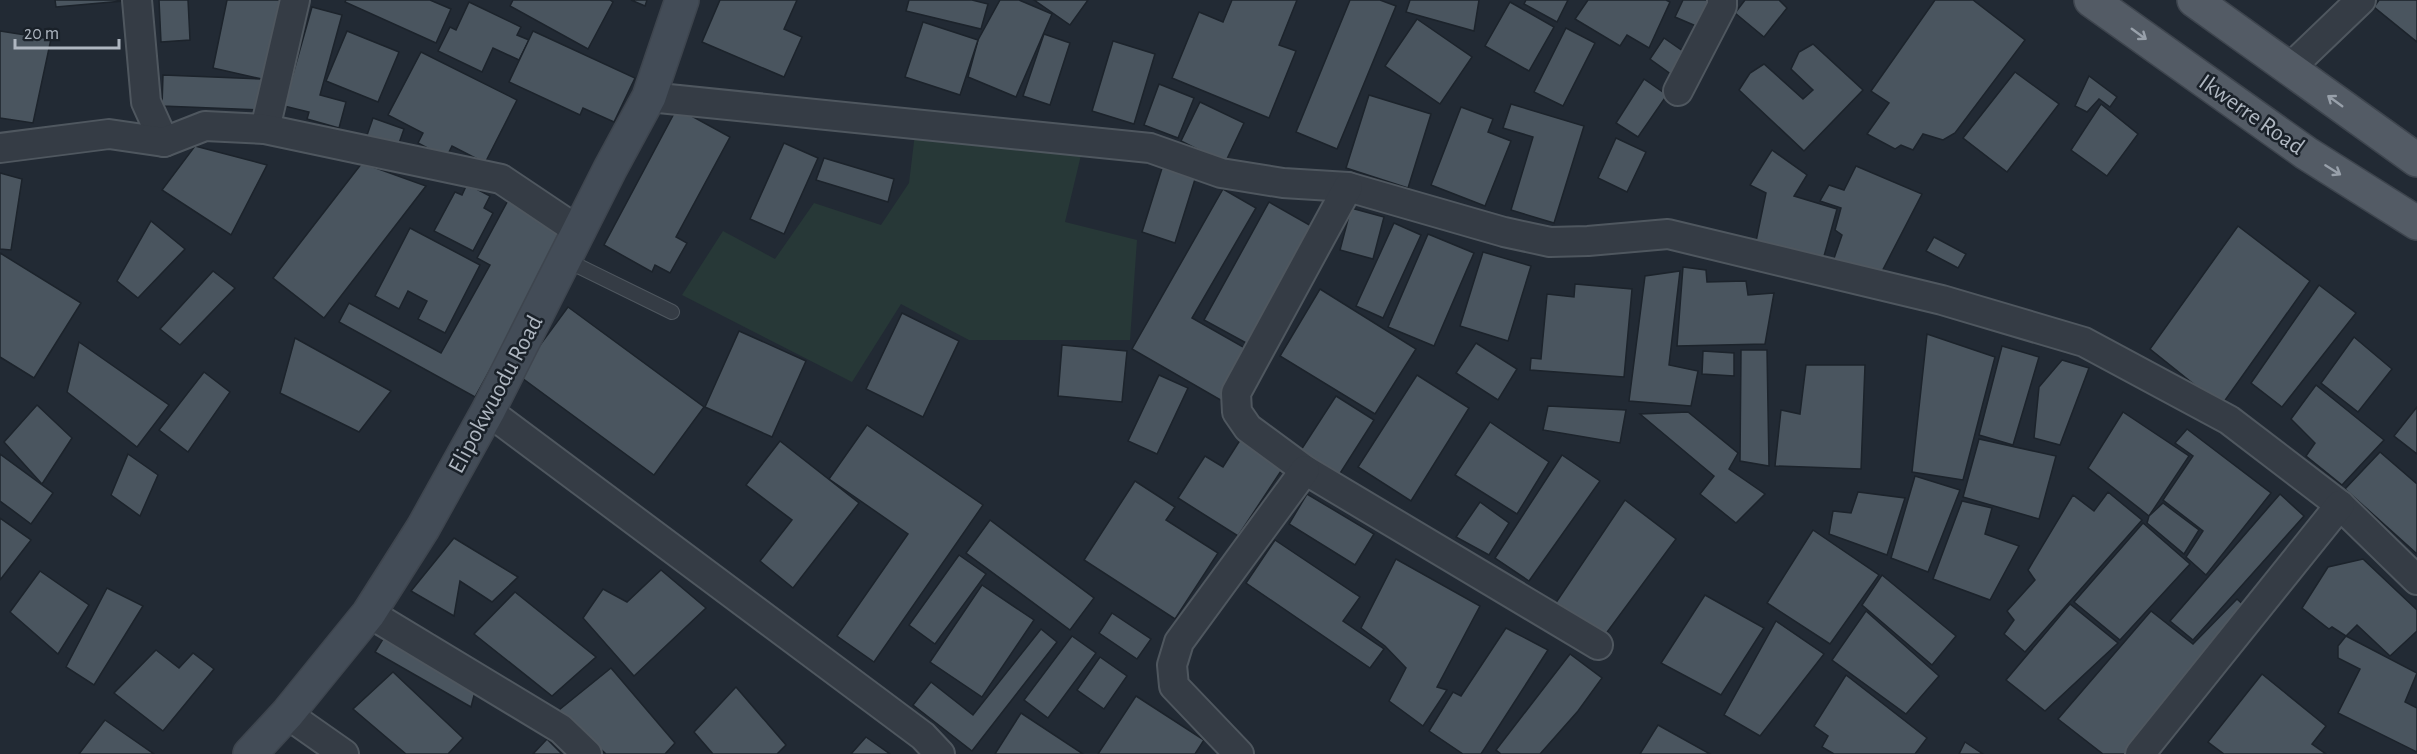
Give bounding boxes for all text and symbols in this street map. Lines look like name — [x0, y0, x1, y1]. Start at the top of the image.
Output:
scale bar — [15, 12, 118, 50]
text: 20 m — [24, 25, 59, 43]
one-way arrow — [2131, 28, 2147, 40]
street label: Ikwerre Road — [2194, 70, 2308, 160]
one-way arrow — [2328, 95, 2344, 107]
one-way arrow — [2324, 164, 2341, 176]
street label: Elipokwuodu Road — [444, 312, 548, 477]

